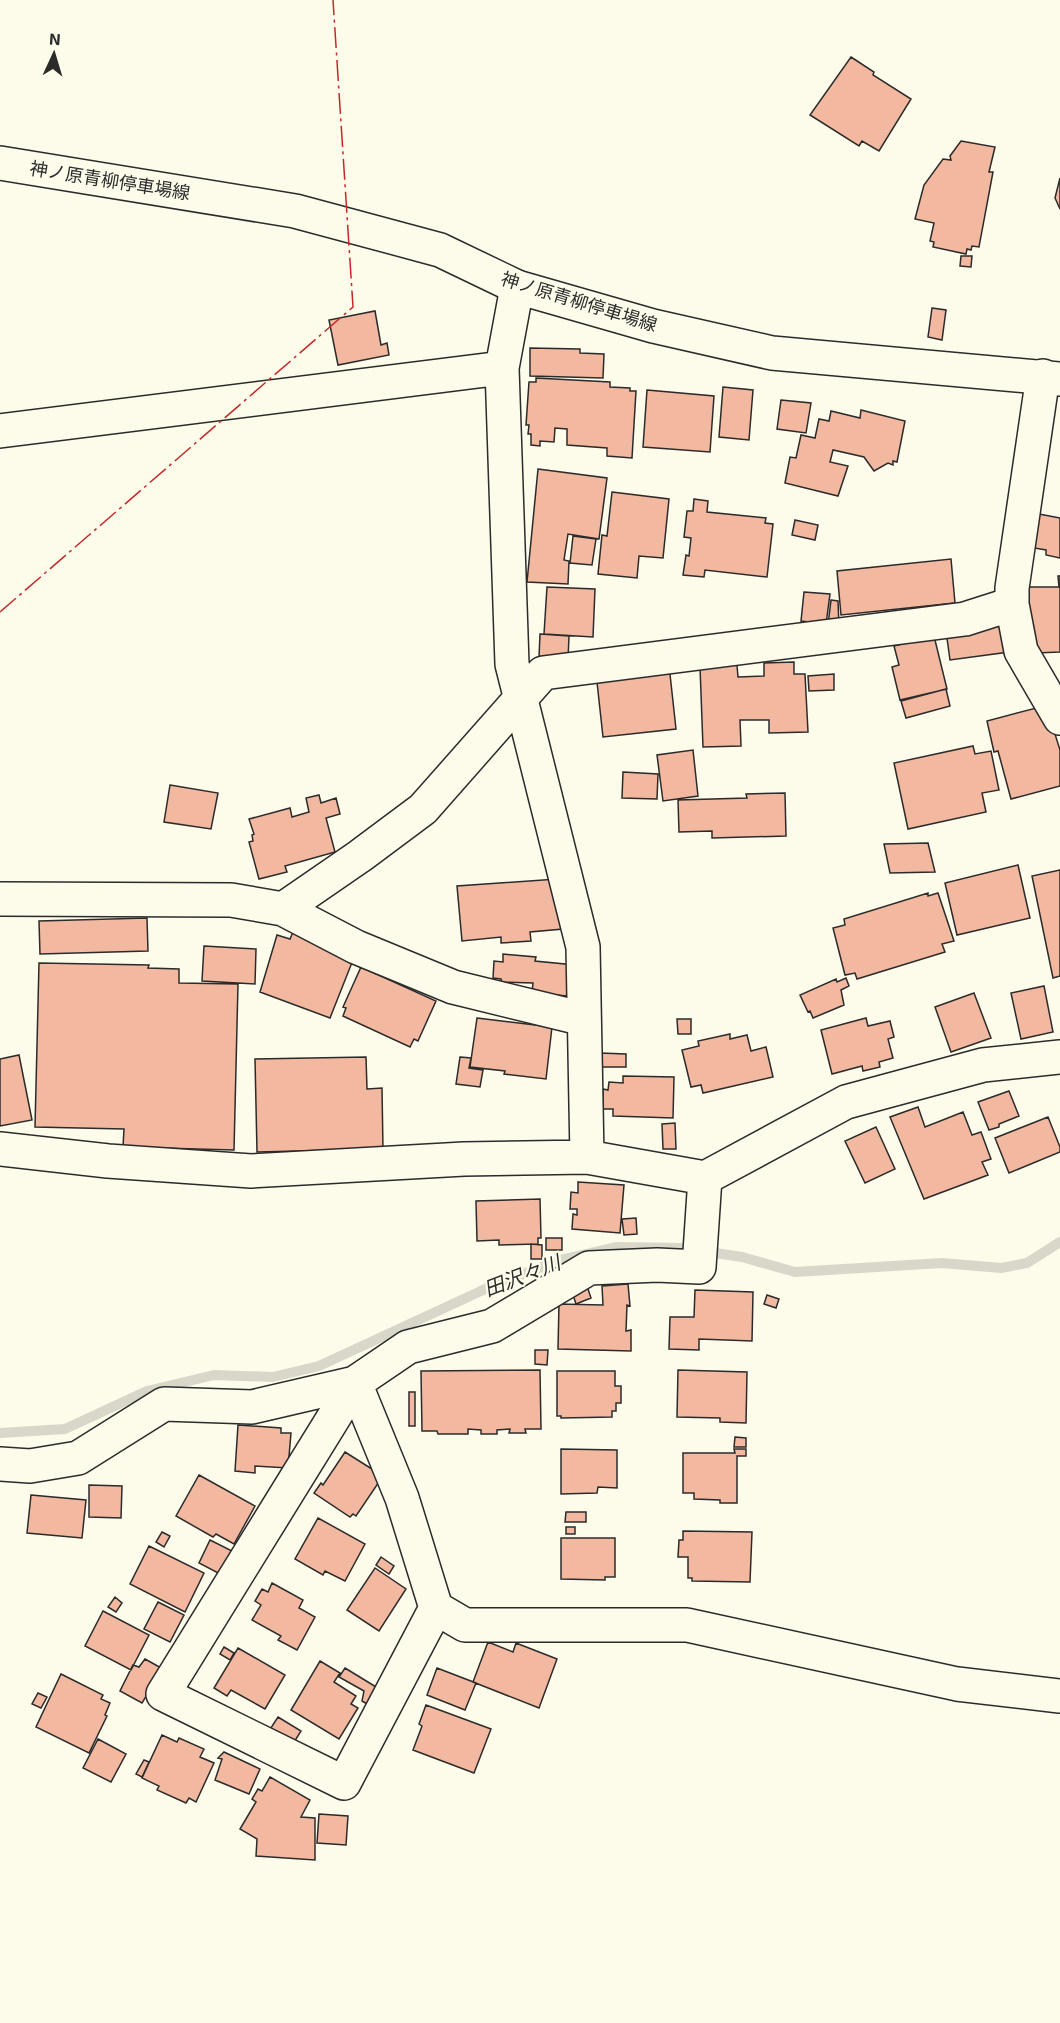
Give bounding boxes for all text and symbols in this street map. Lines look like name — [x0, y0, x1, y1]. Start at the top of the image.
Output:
north arrow — [24, 24, 84, 84]
text: N — [49, 29, 62, 48]
street label: 神ノ原青柳停車場線 — [28, 156, 192, 204]
street label: 神ノ原青柳停車場線 — [499, 267, 660, 335]
water label: 田沢々川 — [480, 1249, 565, 1301]

